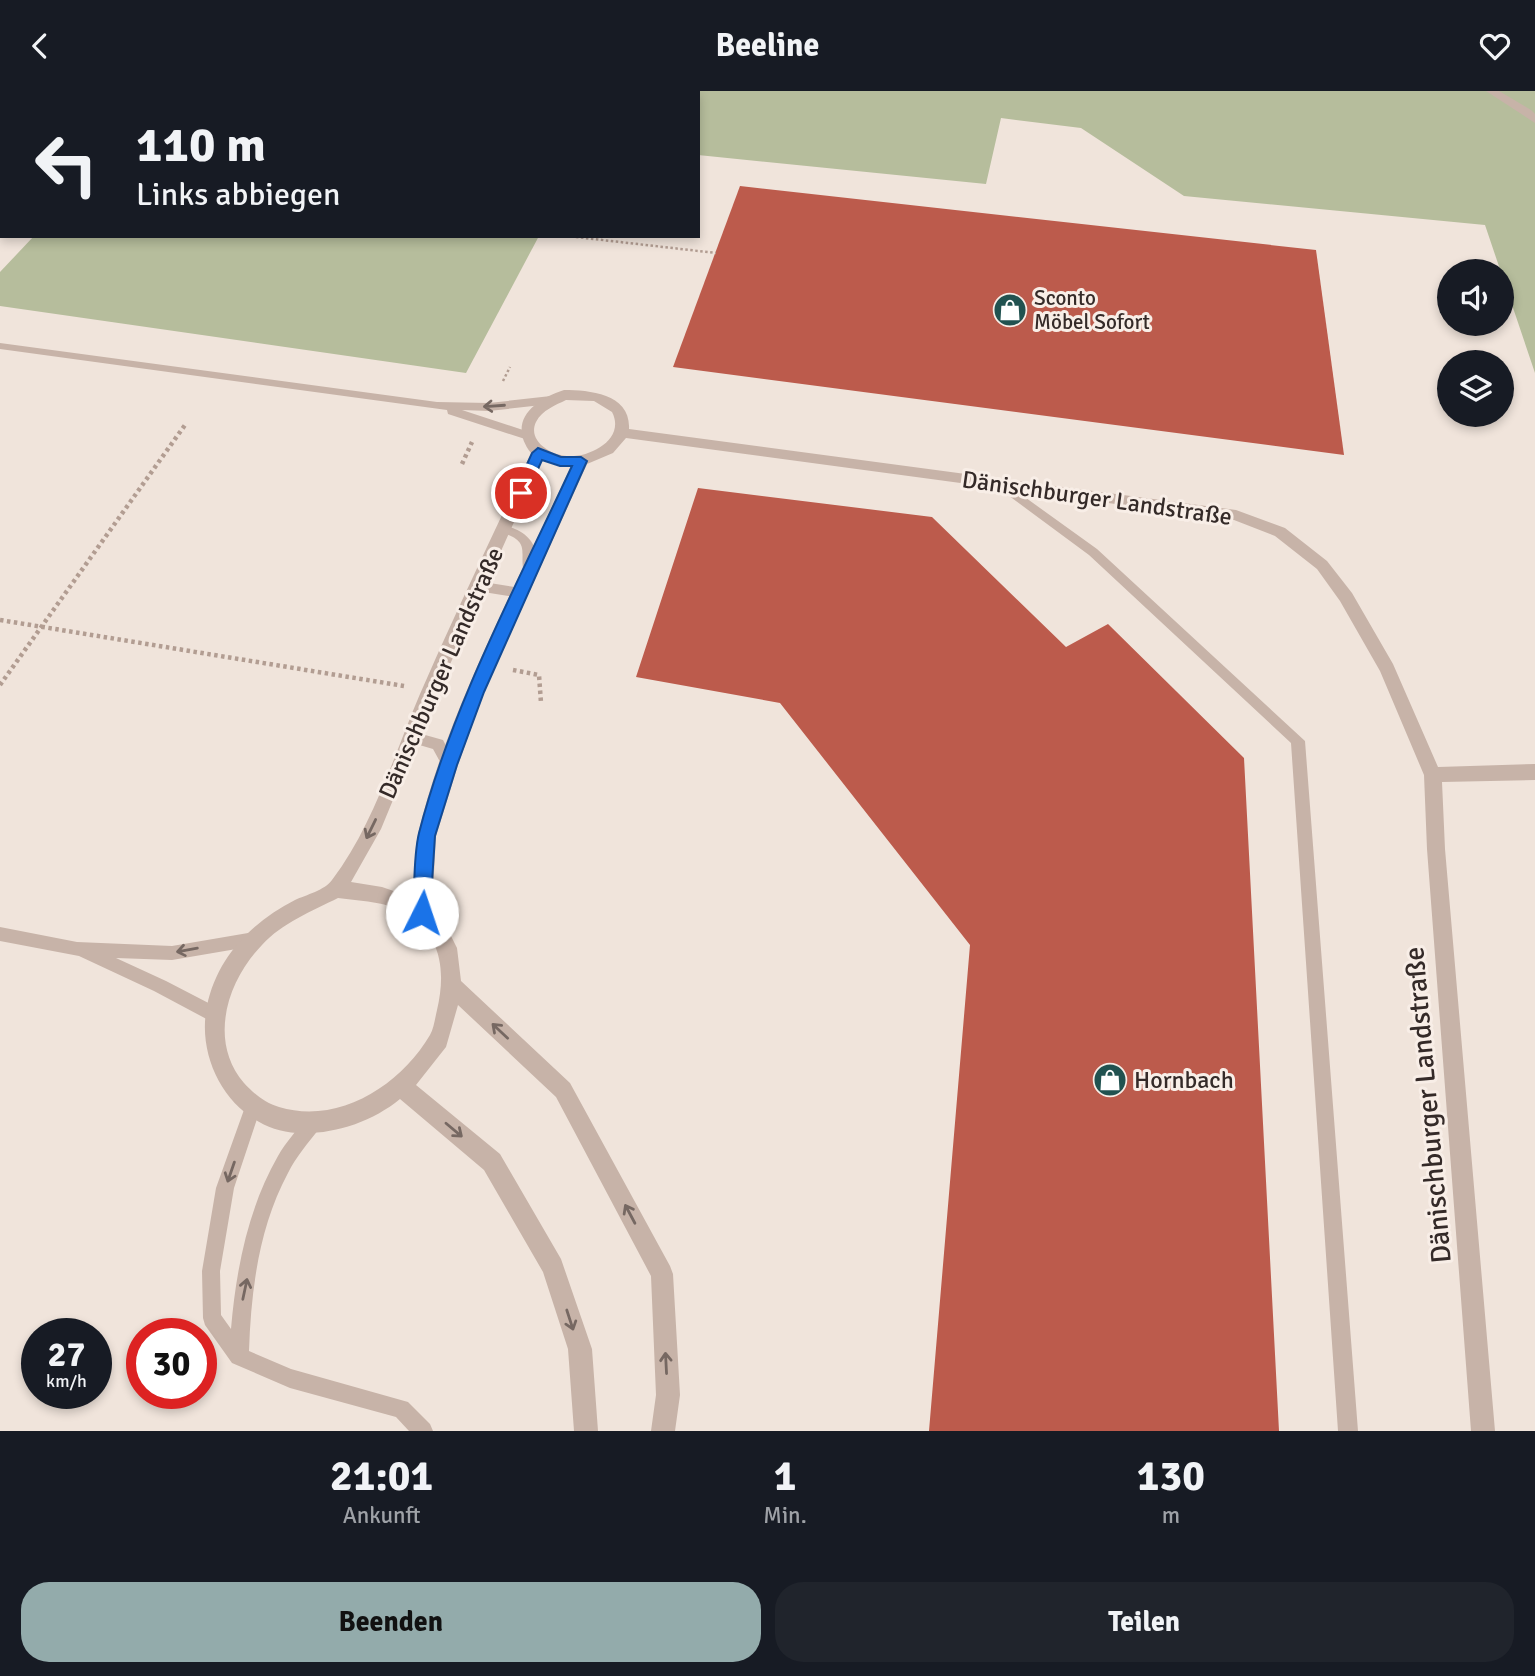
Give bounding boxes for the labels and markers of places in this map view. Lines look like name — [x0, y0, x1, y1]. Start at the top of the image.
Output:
place label: Sconto Möbel Sofort — [1034, 285, 1150, 335]
shop icon: Sconto Möbel Sofort — [991, 291, 1029, 329]
pin — [491, 463, 551, 523]
shop icon: Hornbach — [1091, 1061, 1129, 1099]
place label: Hornbach — [1134, 1065, 1234, 1095]

